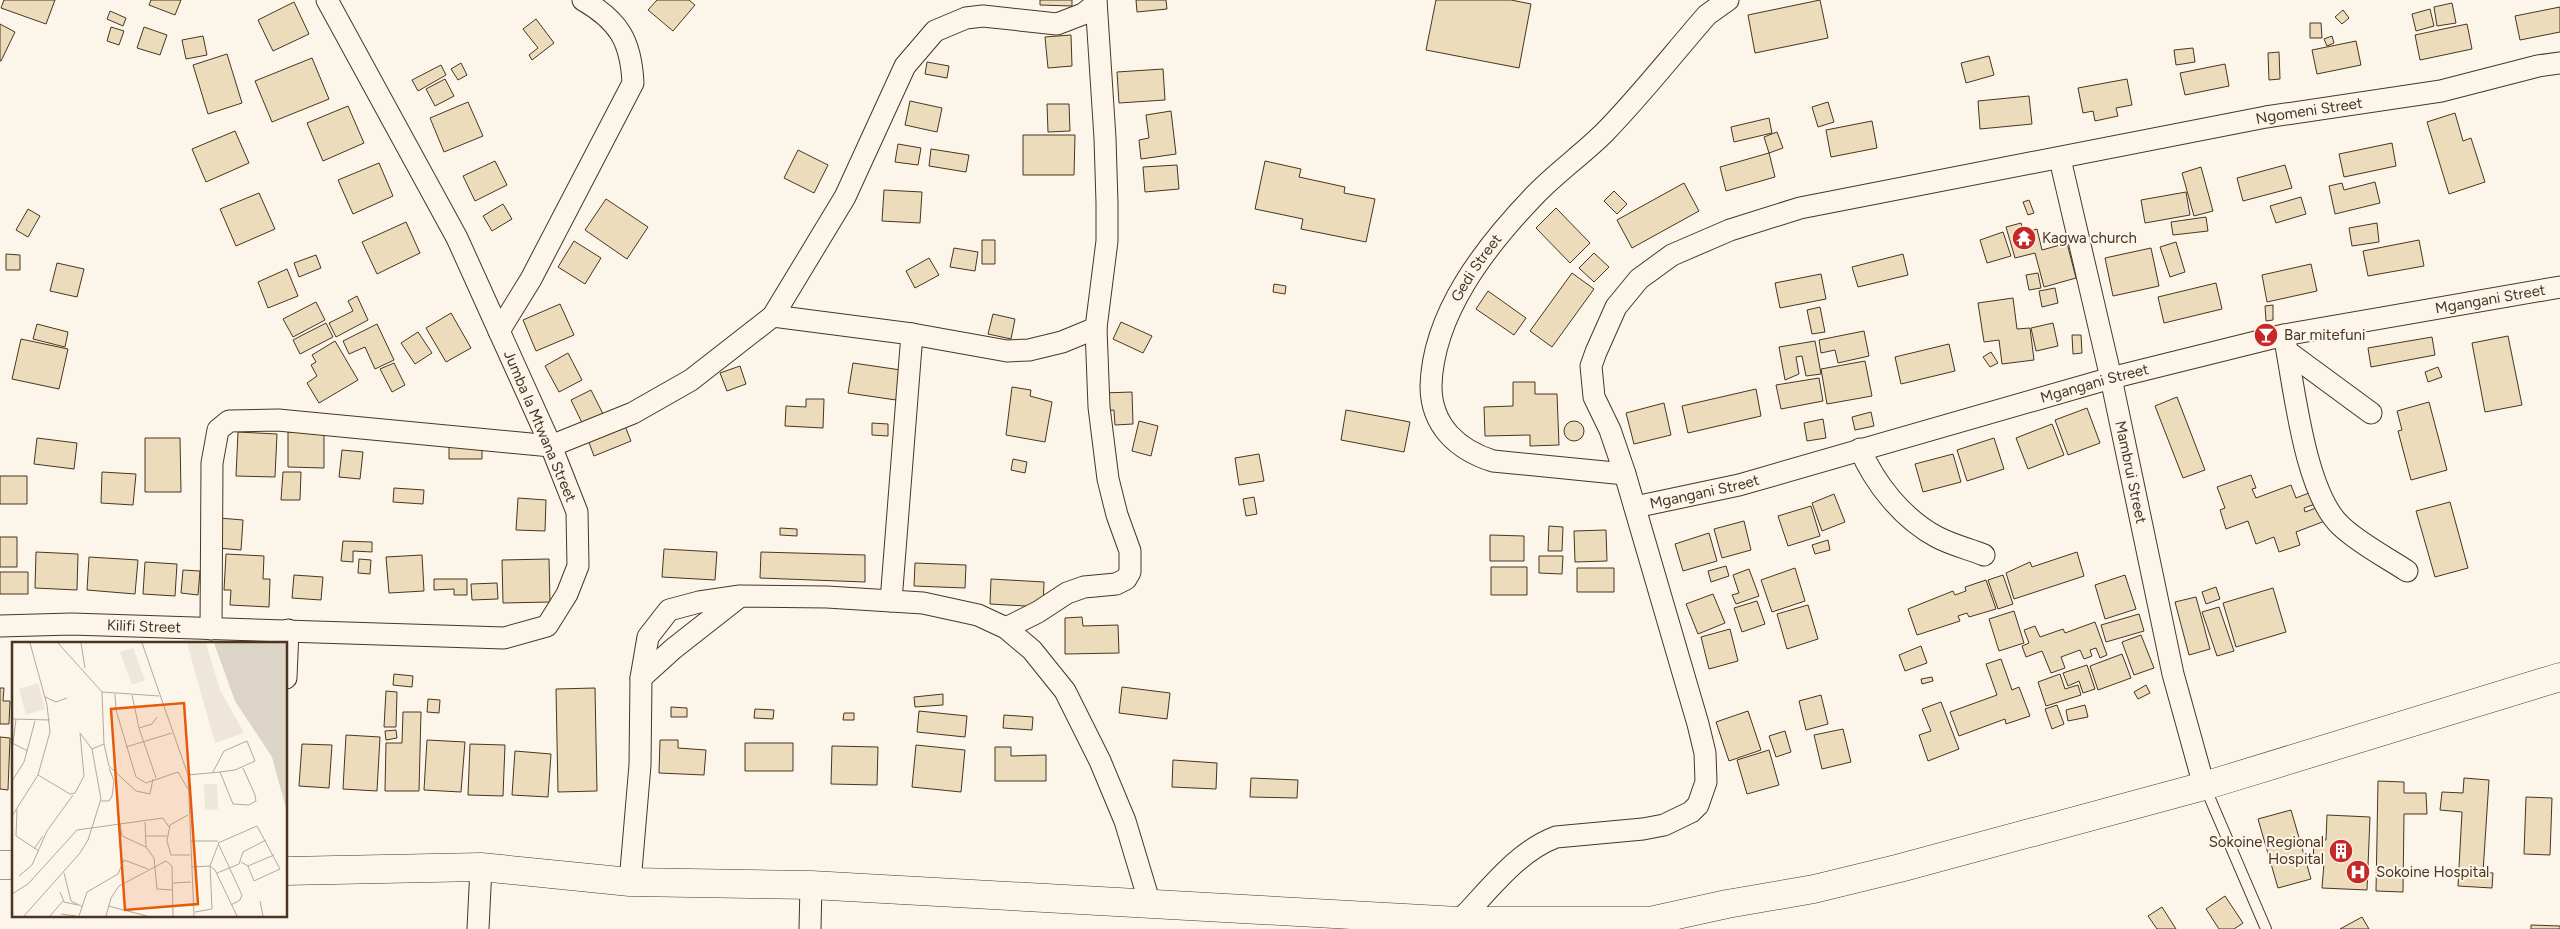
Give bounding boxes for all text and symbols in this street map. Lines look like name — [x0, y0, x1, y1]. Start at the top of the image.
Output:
street label: Ngomeni Street — [2254, 94, 2364, 128]
temple icon: Kagwa church — [2011, 225, 2037, 251]
place label: Kagwa church — [2042, 229, 2137, 247]
street label: Gedi Street — [1447, 230, 1506, 305]
street label: Mgangani Street — [2434, 281, 2547, 318]
bar icon: Bar mitefuni — [2253, 322, 2279, 348]
place label: Bar mitefuni — [2284, 326, 2365, 344]
street label: Jumba la Mtwana Street — [500, 347, 580, 505]
street label: Mgangani Street — [2038, 360, 2151, 407]
street label: Mambrui Street — [2111, 419, 2150, 525]
street label: Mgangani Street — [1648, 471, 1762, 513]
street label: Kilifi Street — [107, 616, 182, 637]
inset map — [12, 642, 288, 916]
place label: Sokoine Regional Hospital — [2209, 833, 2324, 868]
building icon: Sokoine Regional Hospital — [2328, 838, 2354, 864]
hospital icon: Sokoine Hospital — [2345, 859, 2371, 885]
place label: Sokoine Hospital — [2376, 863, 2489, 881]

